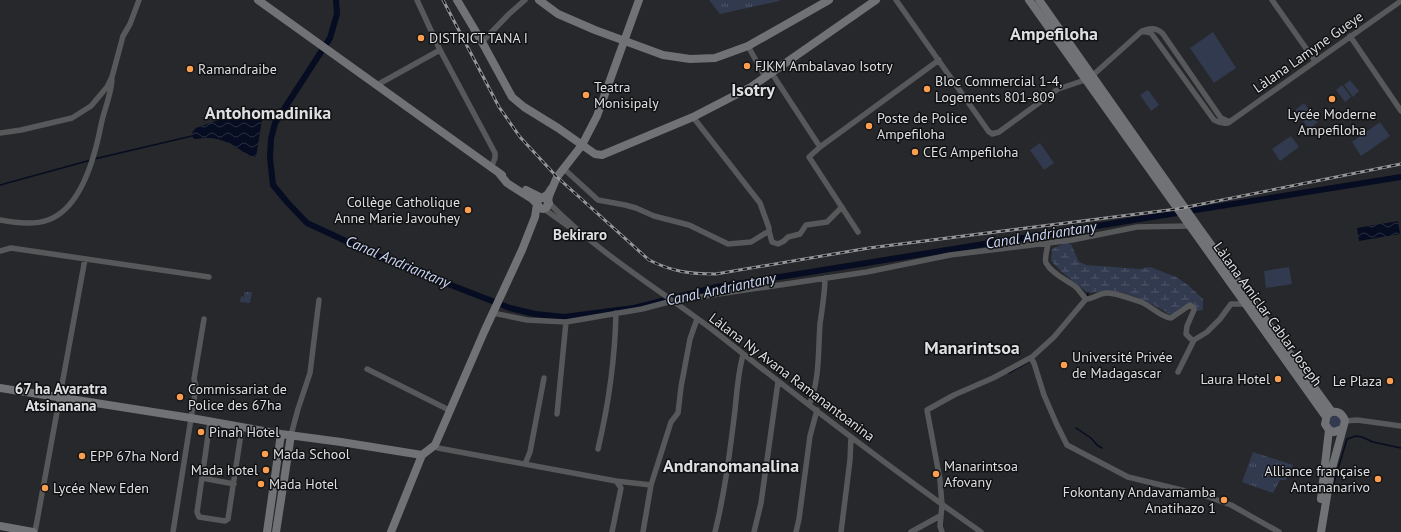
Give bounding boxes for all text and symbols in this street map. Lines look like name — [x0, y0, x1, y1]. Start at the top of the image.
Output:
street label: Làlana Lamyne Gueye — [1249, 7, 1367, 97]
district label: Ampefiloha — [1010, 22, 1098, 45]
place label: DISTRICT TANA I — [429, 29, 528, 47]
marker: DISTRICT TANA I — [416, 33, 426, 43]
place label: FJKM Ambalavao Isotry — [755, 57, 893, 75]
place label: Ramandraibe — [198, 60, 277, 78]
marker: FJKM Ambalavao Isotry — [742, 61, 752, 71]
marker: Ramandraibe — [185, 64, 195, 74]
place label: Bloc Commercial 1-4, Logements 801-809 — [935, 72, 1062, 106]
place label: Teatra Monisipaly — [594, 78, 659, 112]
district label: Isotry — [731, 78, 775, 101]
marker: Bloc Commercial 1-4, Logements 801-809 — [922, 84, 932, 94]
marker: Teatra Monisipaly — [581, 90, 591, 100]
marker: Lycée Moderne Ampefiloha — [1327, 94, 1337, 104]
district label: Antohomadinika — [205, 101, 331, 124]
place label: Lycée Moderne Ampefiloha — [1288, 105, 1376, 139]
place label: Poste de Police Ampefiloha — [877, 109, 967, 143]
marker: Poste de Police Ampefiloha — [864, 121, 874, 131]
place label: CEG Ampefiloha — [923, 143, 1018, 161]
marker: CEG Ampefiloha — [910, 147, 920, 157]
place label: Collège Catholique Anne Marie Javouhey — [335, 193, 460, 227]
marker: Collège Catholique Anne Marie Javouhey — [463, 205, 473, 215]
water label: Canal Andriantany — [984, 216, 1099, 253]
district label: Bekiraro — [553, 225, 607, 244]
water label: Canal Andriantany — [343, 231, 455, 293]
street label: Làlana Amiclar Cablar Joseph — [1210, 238, 1326, 390]
water label: Canal Andriantany — [664, 267, 779, 309]
street label: Làlana Ny Avana Ramanantoanina — [706, 309, 878, 445]
district label: Manarintsoa — [924, 336, 1020, 359]
place label: Université Privée de Madagascar — [1072, 348, 1173, 382]
marker: Université Privée de Madagascar — [1059, 360, 1069, 370]
place label: Laura Hotel — [1200, 370, 1270, 388]
place label: Le Plaza — [1333, 372, 1382, 390]
marker: Laura Hotel — [1273, 374, 1283, 384]
marker: Le Plaza — [1385, 376, 1395, 386]
district label: 67 ha Avaratra Atsinanana — [15, 379, 107, 415]
place label: Commissariat de Police des 67ha — [188, 380, 287, 414]
marker: Commissariat de Police des 67ha — [175, 392, 185, 402]
place label: Pinah Hotel — [209, 423, 279, 441]
marker: Pinah Hotel — [196, 427, 206, 437]
place label: Mada School — [273, 445, 350, 463]
place label: EPP 67ha Nord — [90, 447, 179, 465]
marker: Mada School — [260, 449, 270, 459]
marker: EPP 67ha Nord — [77, 451, 87, 461]
district label: Andranomanalina — [663, 454, 799, 477]
place label: Manarintsoa Afovany — [944, 457, 1018, 491]
place label: Mada hotel — [191, 461, 258, 479]
place label: Alliance française Antananarivo — [1265, 462, 1370, 496]
marker: Mada hotel — [261, 465, 271, 475]
marker: Manarintsoa Afovany — [931, 469, 941, 479]
marker: Alliance française Antananarivo — [1373, 474, 1383, 484]
place label: Mada Hotel — [269, 475, 338, 493]
place label: Lycée New Eden — [53, 479, 149, 497]
marker: Mada Hotel — [256, 479, 266, 489]
marker: Lycée New Eden — [40, 483, 50, 493]
place label: Fokontany Andavamamba Anatihazo 1 — [1063, 483, 1216, 517]
marker: Fokontany Andavamamba Anatihazo 1 — [1219, 495, 1229, 505]

